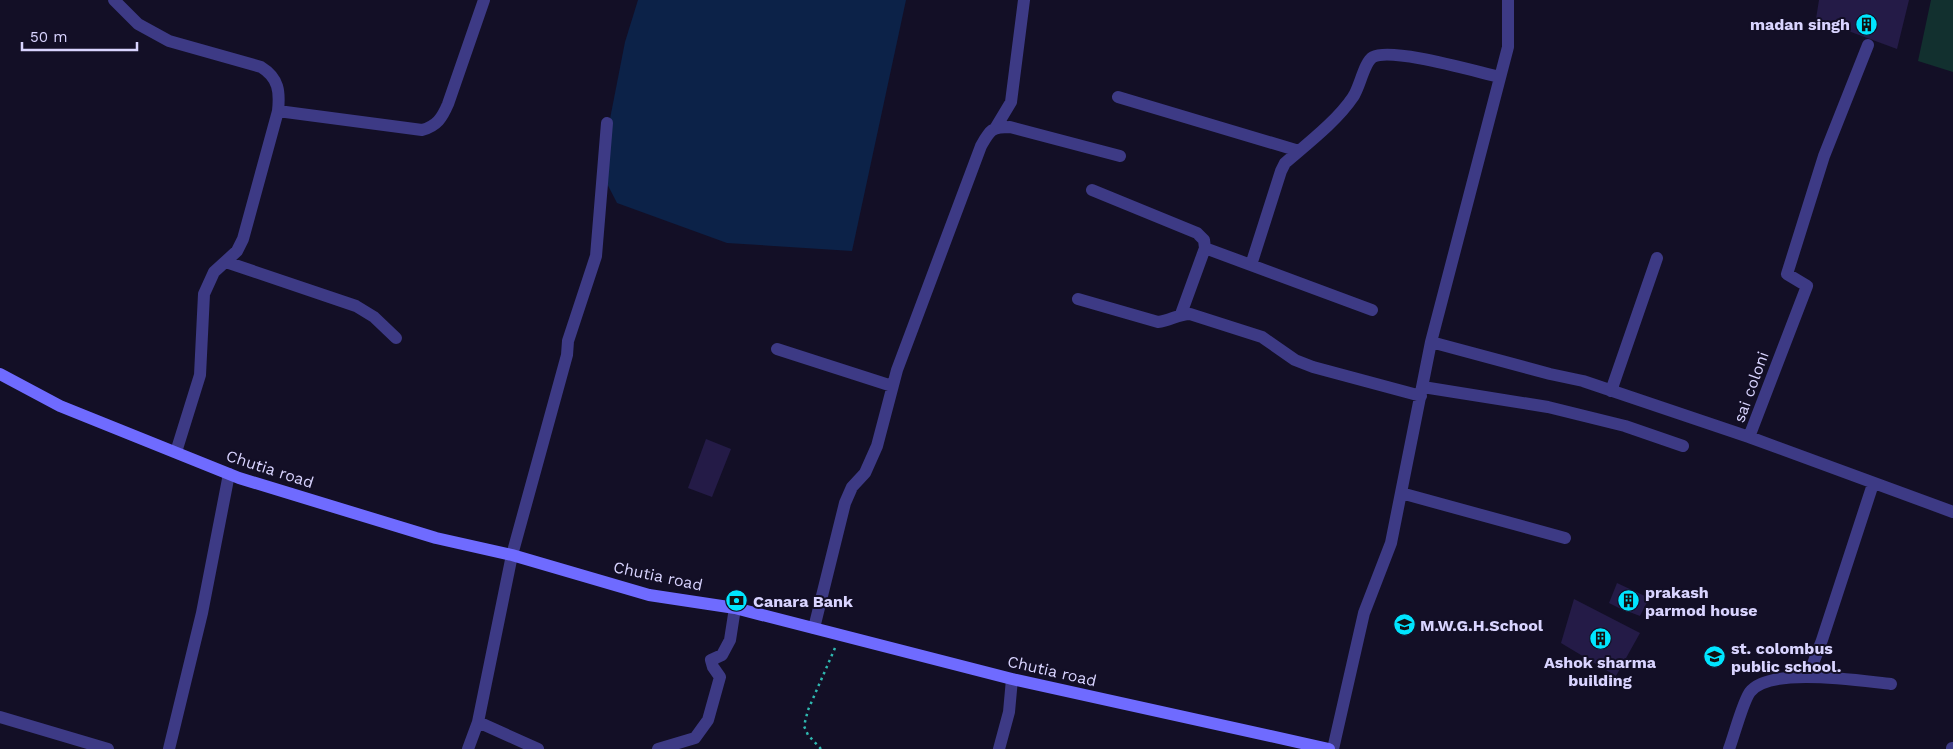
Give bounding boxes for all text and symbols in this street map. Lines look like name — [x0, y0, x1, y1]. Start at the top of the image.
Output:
building icon: madan singh — [1854, 12, 1878, 36]
place label: madan singh — [1750, 15, 1850, 34]
scale bar — [22, 20, 138, 52]
text: 50 m — [30, 28, 67, 46]
street label: sai coloni — [1729, 349, 1773, 425]
street label: Chutia road — [224, 446, 316, 492]
street label: Chutia road — [612, 557, 704, 595]
place label: prakash parmod house — [1645, 583, 1758, 620]
bank icon: Canara Bank — [725, 589, 749, 613]
building icon: prakash parmod house — [1617, 589, 1641, 613]
place label: Canara Bank — [753, 592, 853, 611]
school or university icon: M.W.G.H.School — [1392, 613, 1416, 637]
place label: M.W.G.H.School — [1420, 616, 1544, 635]
building icon: Ashok sharma building — [1588, 626, 1612, 650]
place label: st. colombus public school. — [1731, 639, 1841, 676]
school or university icon: st. colombus public school. — [1703, 645, 1727, 669]
street label: Chutia road — [1006, 652, 1098, 690]
place label: Ashok sharma building — [1544, 653, 1657, 690]

